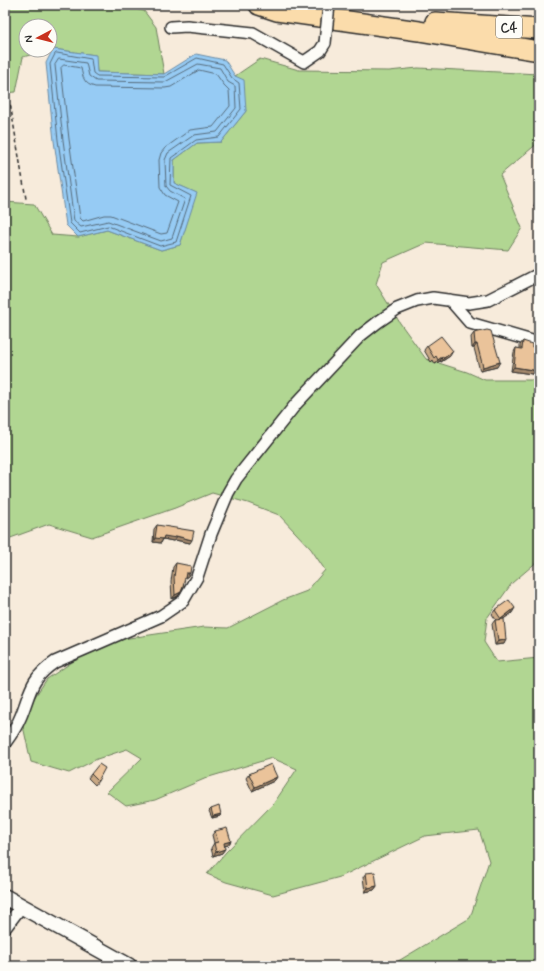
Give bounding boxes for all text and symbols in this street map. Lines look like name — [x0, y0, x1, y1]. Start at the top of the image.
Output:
road number: C4 — [496, 16, 522, 38]
north arrow — [18, 18, 58, 58]
text: N — [22, 35, 36, 44]

